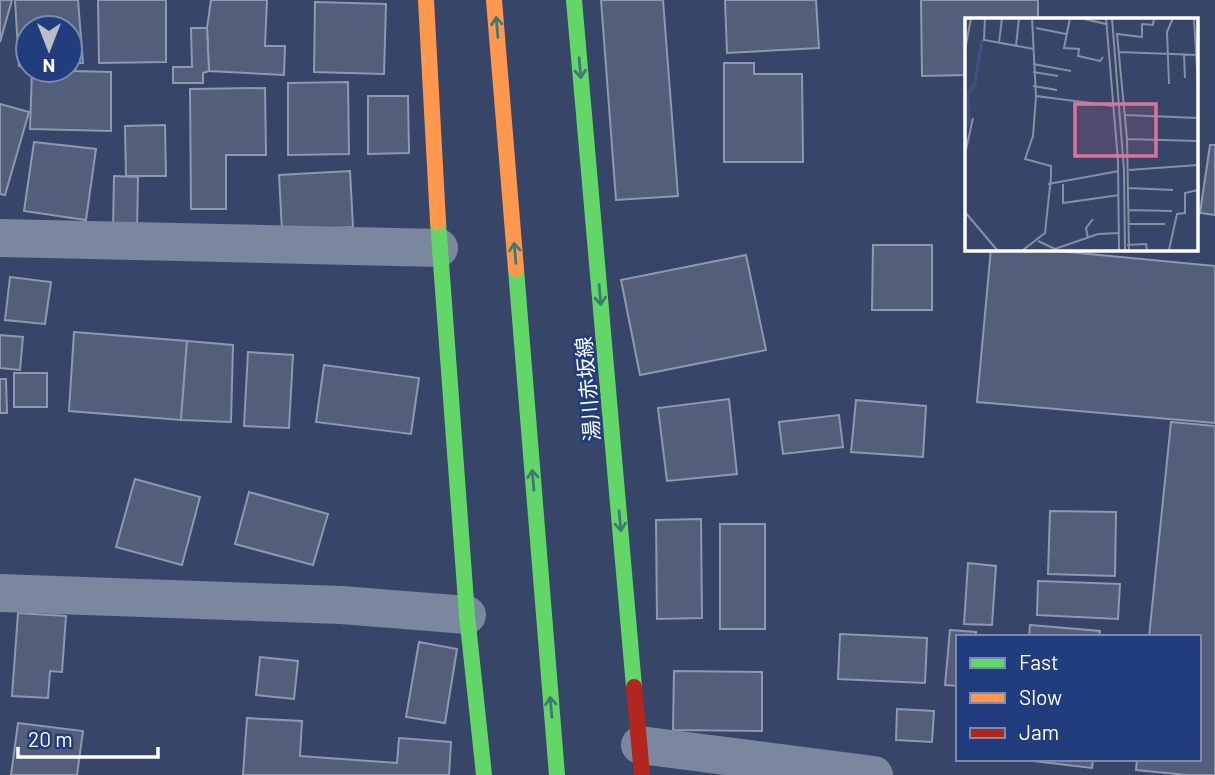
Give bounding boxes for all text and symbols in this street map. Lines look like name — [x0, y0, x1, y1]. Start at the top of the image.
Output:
north arrow — [14, 14, 84, 84]
one-way arrow — [490, 16, 503, 38]
inset map — [965, 18, 1198, 250]
text: N — [43, 55, 55, 78]
one-way arrow — [574, 56, 587, 79]
one-way arrow — [508, 243, 521, 265]
one-way arrow — [594, 283, 607, 305]
street label: 湯川赤坂線 — [570, 336, 604, 442]
one-way arrow — [526, 469, 539, 492]
one-way arrow — [614, 509, 627, 532]
legend — [956, 635, 1201, 761]
text: Fast — [1019, 649, 1059, 674]
text: Slow — [1019, 684, 1062, 709]
one-way arrow — [544, 696, 557, 719]
scale bar — [18, 716, 158, 760]
text: Jam — [1019, 719, 1059, 744]
text: 20 m — [28, 726, 73, 751]

